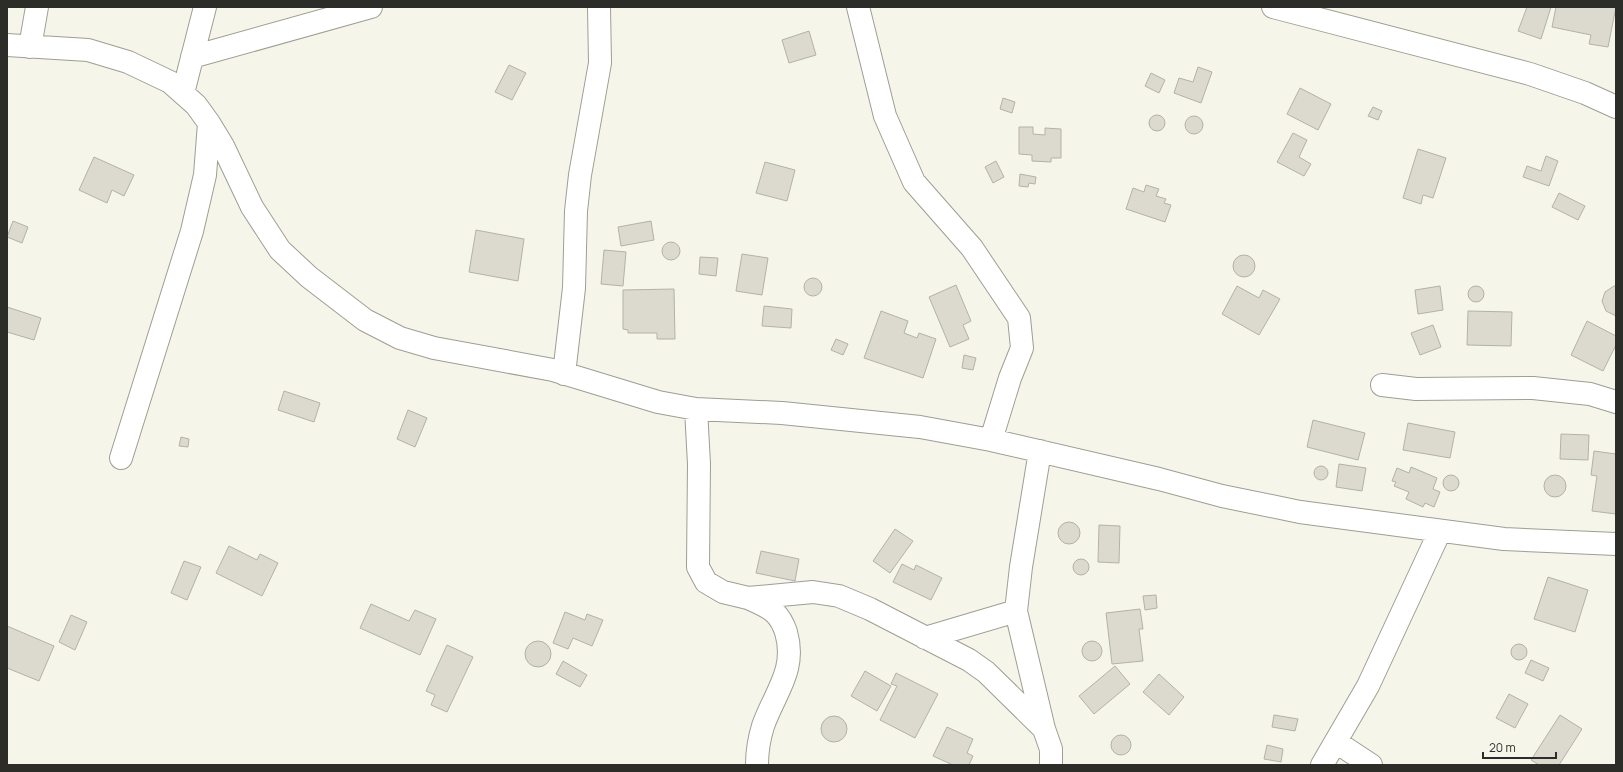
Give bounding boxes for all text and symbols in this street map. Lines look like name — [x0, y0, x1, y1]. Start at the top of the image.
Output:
scale bar — [1483, 734, 1556, 760]
text: 20 m — [1489, 739, 1516, 756]

